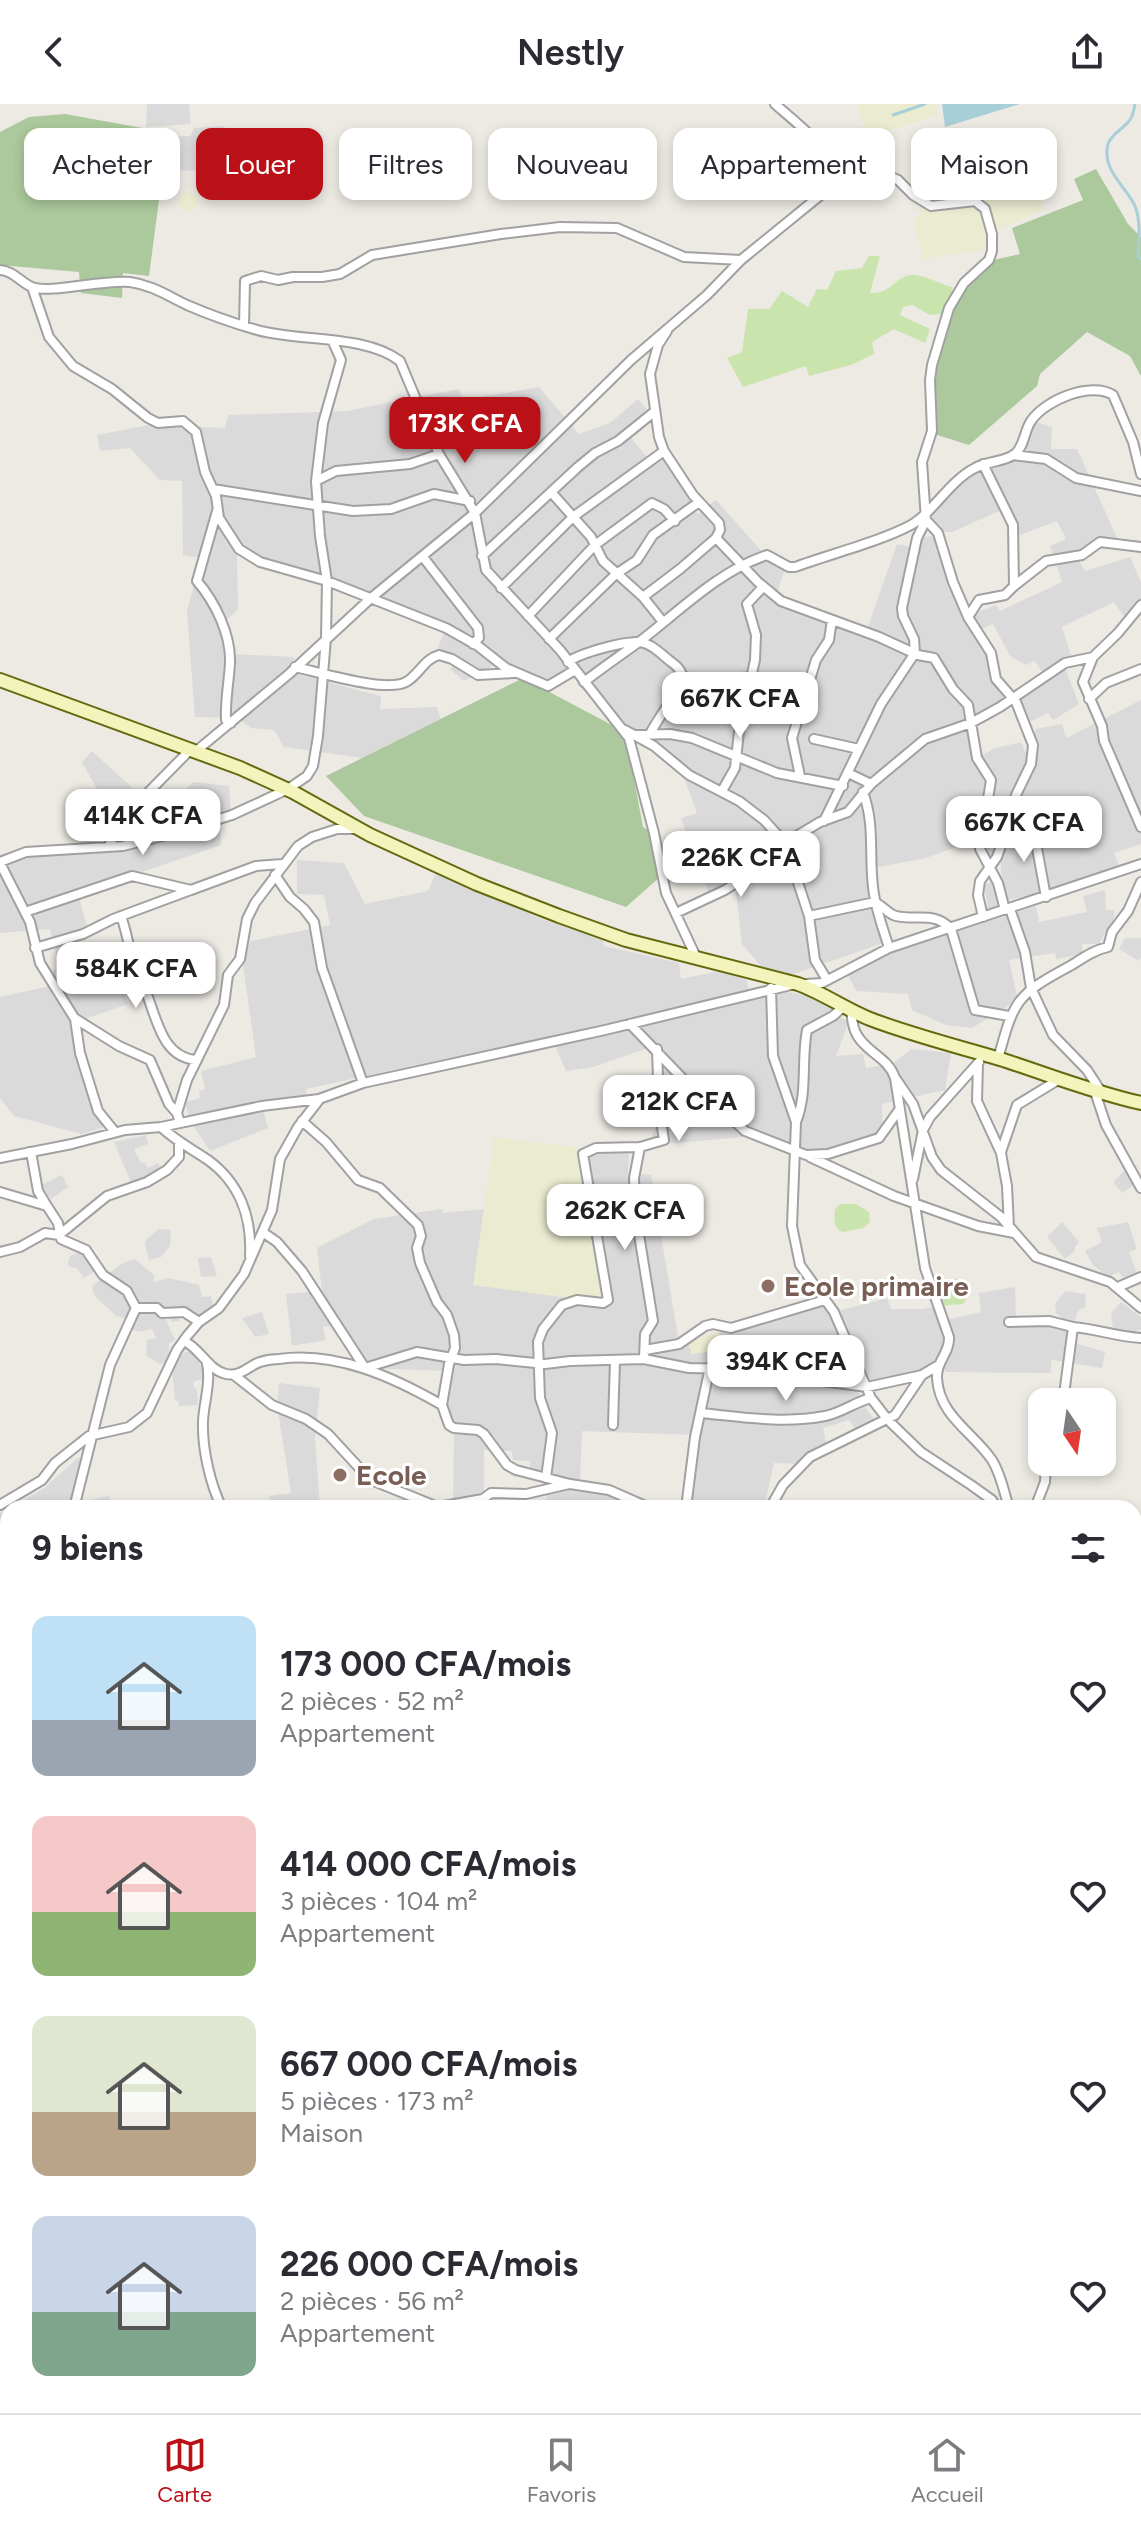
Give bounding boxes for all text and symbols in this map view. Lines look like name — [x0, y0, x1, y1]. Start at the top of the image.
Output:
icon: back — [32, 30, 76, 74]
icon: share — [1065, 30, 1109, 74]
text: Nestly — [517, 31, 624, 74]
chip: Acheter — [24, 128, 180, 200]
chip: Louer — [196, 128, 323, 200]
chip: Filtres — [339, 128, 472, 200]
chip: Nouveau — [488, 128, 657, 200]
chip: Appartement — [673, 128, 895, 200]
chip: Maison — [911, 128, 1057, 200]
pin: 173K CFA — [382, 397, 548, 465]
text: 173K CFA — [407, 407, 523, 439]
pin: 667K CFA — [657, 672, 823, 740]
text: 667K CFA — [680, 682, 800, 714]
pin: 414K CFA — [60, 789, 226, 857]
pin: 667K CFA — [941, 796, 1107, 864]
text: 414K CFA — [83, 799, 203, 831]
text: 667K CFA — [964, 806, 1084, 838]
pin: 226K CFA — [658, 831, 824, 899]
text: 226K CFA — [681, 841, 801, 873]
pin: 584K CFA — [53, 942, 219, 1010]
text: 584K CFA — [75, 952, 197, 984]
pin: 212K CFA — [596, 1075, 762, 1143]
text: 212K CFA — [621, 1085, 737, 1117]
pin: 262K CFA — [542, 1184, 708, 1252]
text: 262K CFA — [565, 1194, 685, 1226]
place label: Ecole primaire — [784, 1269, 969, 1303]
marker: Ecole primaire — [759, 1277, 777, 1295]
pin: 394K CFA — [703, 1335, 869, 1403]
text: 394K CFA — [725, 1345, 847, 1377]
north arrow — [1028, 1388, 1116, 1476]
map controls — [1028, 1388, 1116, 1476]
place label: Ecole — [356, 1458, 426, 1492]
marker: Ecole — [331, 1466, 349, 1484]
icon: filters — [1066, 1526, 1110, 1570]
text: 9 biens — [32, 1528, 143, 1569]
text: 173 000 CFA/mois — [280, 1644, 571, 1685]
icon: home — [96, 1648, 192, 1744]
icon: heart — [1066, 1674, 1110, 1718]
text: 2 pièces · 52 m² — [280, 1685, 464, 1717]
text: Appartement — [280, 1717, 435, 1749]
text: 414 000 CFA/mois — [280, 1844, 576, 1885]
icon: home — [96, 1848, 192, 1944]
icon: heart — [1066, 1874, 1110, 1918]
text: 3 pièces · 104 m² — [280, 1885, 478, 1917]
text: Appartement — [280, 1917, 435, 1949]
text: 667 000 CFA/mois — [280, 2044, 577, 2085]
icon: home — [96, 2048, 192, 2144]
icon: heart — [1066, 2074, 1110, 2118]
text: 5 pièces · 173 m² — [280, 2085, 474, 2117]
text: Maison — [280, 2117, 363, 2149]
text: 226 000 CFA/mois — [280, 2244, 578, 2285]
icon: home — [96, 2248, 192, 2344]
icon: heart — [1066, 2274, 1110, 2318]
text: 2 pièces · 56 m² — [280, 2285, 464, 2317]
text: Appartement — [280, 2317, 435, 2349]
tab: Carte — [157, 2433, 212, 2508]
tab: Favoris — [527, 2433, 596, 2508]
tab: Accueil — [911, 2433, 984, 2508]

